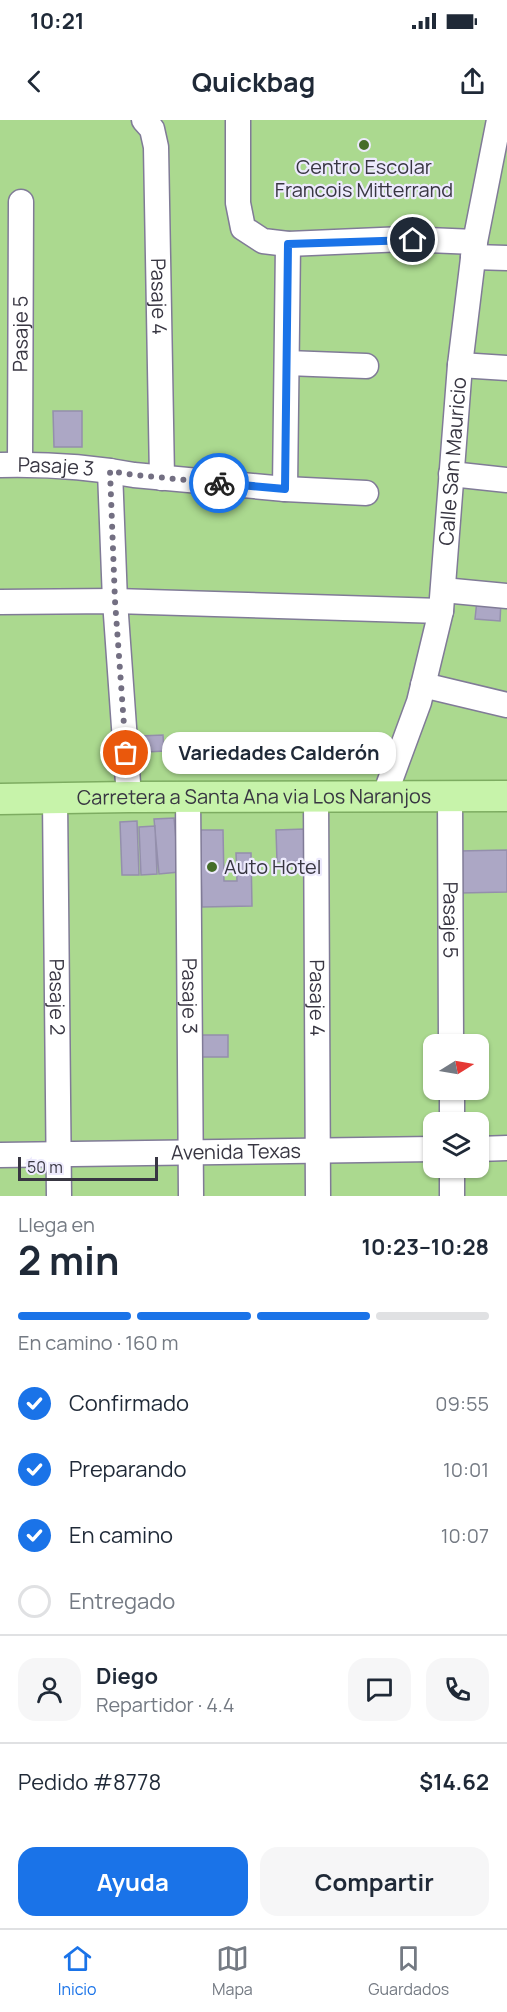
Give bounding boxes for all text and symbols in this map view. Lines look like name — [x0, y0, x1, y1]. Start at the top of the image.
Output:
text: 10:21 — [30, 6, 84, 36]
text: Quickbag — [192, 63, 315, 100]
icon: back — [18, 65, 51, 98]
icon: share — [456, 65, 489, 98]
marker: Centro Escolar Francois Mitterrand — [357, 138, 371, 152]
place label: Centro Escolar Francois Mitterrand — [275, 153, 453, 203]
pin — [387, 214, 438, 265]
icon: home — [396, 223, 429, 256]
street label: Pasaje 4 — [145, 258, 173, 335]
street label: Pasaje 5 — [6, 296, 34, 372]
street label: Calle San Mauricio — [432, 376, 472, 546]
street label: Pasaje 3 — [18, 451, 95, 482]
courier — [189, 453, 249, 513]
icon: bike — [203, 467, 236, 500]
pin — [100, 727, 151, 778]
callout: Variedades Calderón — [162, 732, 396, 774]
icon: bag — [109, 736, 142, 769]
text: Variedades Calderón — [178, 739, 380, 766]
street label: Carretera a Santa Ana via Los Naranjos — [77, 782, 431, 811]
place label: Auto Hotel — [224, 853, 321, 880]
marker: Auto Hotel — [205, 860, 219, 874]
street label: Pasaje 5 — [437, 882, 465, 958]
street label: Pasaje 3 — [176, 958, 204, 1034]
street label: Pasaje 2 — [44, 959, 71, 1035]
street label: Pasaje 4 — [304, 959, 331, 1037]
north arrow — [423, 1034, 489, 1100]
map controls — [423, 1034, 489, 1178]
button: layers — [423, 1112, 489, 1178]
street label: Avenida Texas — [171, 1137, 301, 1166]
scale bar — [18, 1154, 158, 1182]
text: 50 m — [27, 1156, 63, 1178]
text: Llega en — [18, 1211, 95, 1238]
text: 10:23–10:28 — [361, 1232, 489, 1262]
text: 2 min — [18, 1233, 119, 1287]
text: En camino · 160 m — [18, 1329, 179, 1356]
icon: check — [18, 1387, 51, 1420]
text: Confirmado — [69, 1388, 189, 1418]
text: 09:55 — [435, 1390, 489, 1417]
icon: check — [18, 1453, 51, 1486]
text: Preparando — [69, 1454, 187, 1484]
text: 10:01 — [443, 1456, 489, 1483]
icon: check — [18, 1519, 51, 1552]
text: En camino — [69, 1520, 173, 1550]
text: 10:07 — [441, 1522, 489, 1549]
text: Entregado — [69, 1586, 175, 1616]
button: person — [18, 1658, 81, 1721]
button: chat — [348, 1658, 411, 1721]
button: phone — [426, 1658, 489, 1721]
text: Diego — [96, 1661, 158, 1691]
text: Repartidor · 4.4 — [96, 1691, 235, 1718]
text: Pedido #8778 — [18, 1767, 161, 1797]
text: $14.62 — [419, 1767, 489, 1797]
button: Ayuda — [18, 1847, 248, 1916]
button: Compartir — [260, 1847, 489, 1916]
tab: Inicio — [58, 1942, 97, 2000]
tab: Mapa — [212, 1942, 253, 2000]
tab: Guardados — [368, 1942, 449, 2000]

